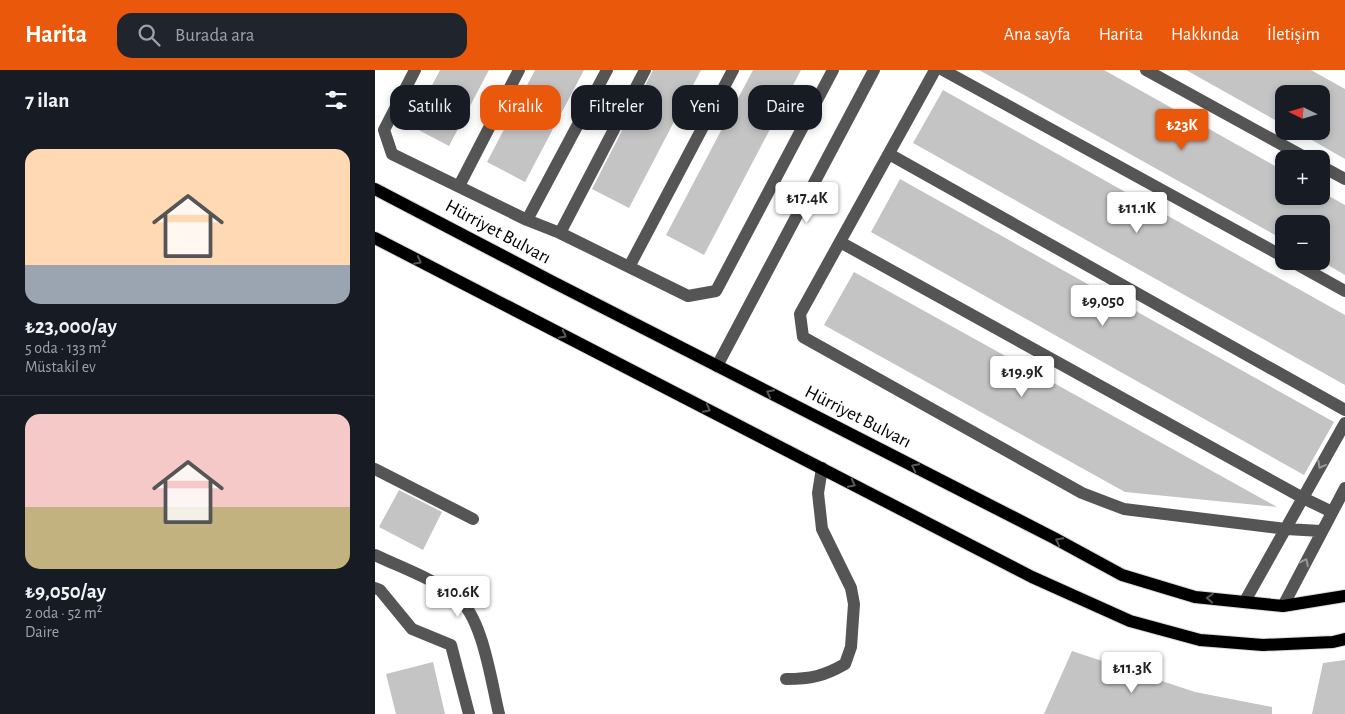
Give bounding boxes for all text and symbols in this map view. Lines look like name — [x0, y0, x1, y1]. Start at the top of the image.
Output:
search box — [117, 13, 467, 58]
icon: search — [135, 21, 163, 49]
text: Harita — [25, 23, 87, 47]
text: Burada ara — [175, 26, 254, 45]
text: Ana sayfa — [1004, 26, 1071, 44]
text: Harita — [1099, 26, 1143, 44]
text: Hakkında — [1171, 26, 1239, 44]
text: İletişim — [1267, 26, 1320, 44]
chip: Satılık — [390, 85, 470, 130]
chip: Kiralık — [480, 85, 561, 130]
chip: Filtreler — [571, 85, 662, 130]
chip: Yeni — [672, 85, 738, 130]
chip: Daire — [748, 85, 822, 130]
north arrow — [1275, 85, 1330, 140]
map controls — [1275, 85, 1330, 270]
icon: filters — [322, 86, 350, 114]
text: 7 ilan — [25, 90, 69, 111]
pin: ₺23K — [1152, 108, 1212, 151]
text: ₺23K — [1166, 117, 1198, 133]
button: + — [1275, 150, 1330, 205]
icon: home — [143, 181, 233, 271]
pin: ₺17.4K — [766, 182, 848, 224]
text: ₺17.4K — [786, 190, 828, 206]
pin: ₺11.1K — [1096, 191, 1178, 234]
street label: Hürriyet Bulvarı — [442, 196, 554, 268]
text: ₺11.1K — [1118, 200, 1156, 216]
button: − — [1275, 215, 1330, 270]
one-way arrow — [413, 255, 422, 265]
pin: ₺9,050 — [1062, 284, 1144, 327]
text: ₺9,050 — [1082, 293, 1124, 309]
text: ₺23,000/ay — [25, 316, 117, 337]
one-way arrow — [558, 329, 567, 339]
text: 5 oda · 133 m² — [25, 340, 107, 356]
pin: ₺19.9K — [981, 356, 1063, 398]
text: Müstakil ev — [25, 359, 96, 375]
text: ₺19.9K — [1001, 364, 1043, 380]
street label: Hürriyet Bulvarı — [802, 382, 914, 452]
one-way arrow — [766, 389, 775, 399]
one-way arrow — [702, 403, 711, 413]
icon: home — [143, 447, 233, 537]
one-way arrow — [1317, 460, 1327, 469]
one-way arrow — [911, 463, 920, 473]
one-way arrow — [847, 478, 856, 488]
one-way arrow — [1056, 537, 1065, 547]
one-way arrow — [1299, 559, 1309, 568]
pin: ₺10.6K — [417, 576, 499, 618]
text: ₺9,050/ay — [25, 581, 106, 602]
text: ₺10.6K — [437, 584, 479, 600]
one-way arrow — [1206, 593, 1214, 604]
text: 2 oda · 52 m² — [25, 605, 102, 621]
text: Daire — [25, 624, 59, 640]
pin: ₺11.3K — [1091, 652, 1173, 694]
text: ₺11.3K — [1113, 660, 1151, 676]

